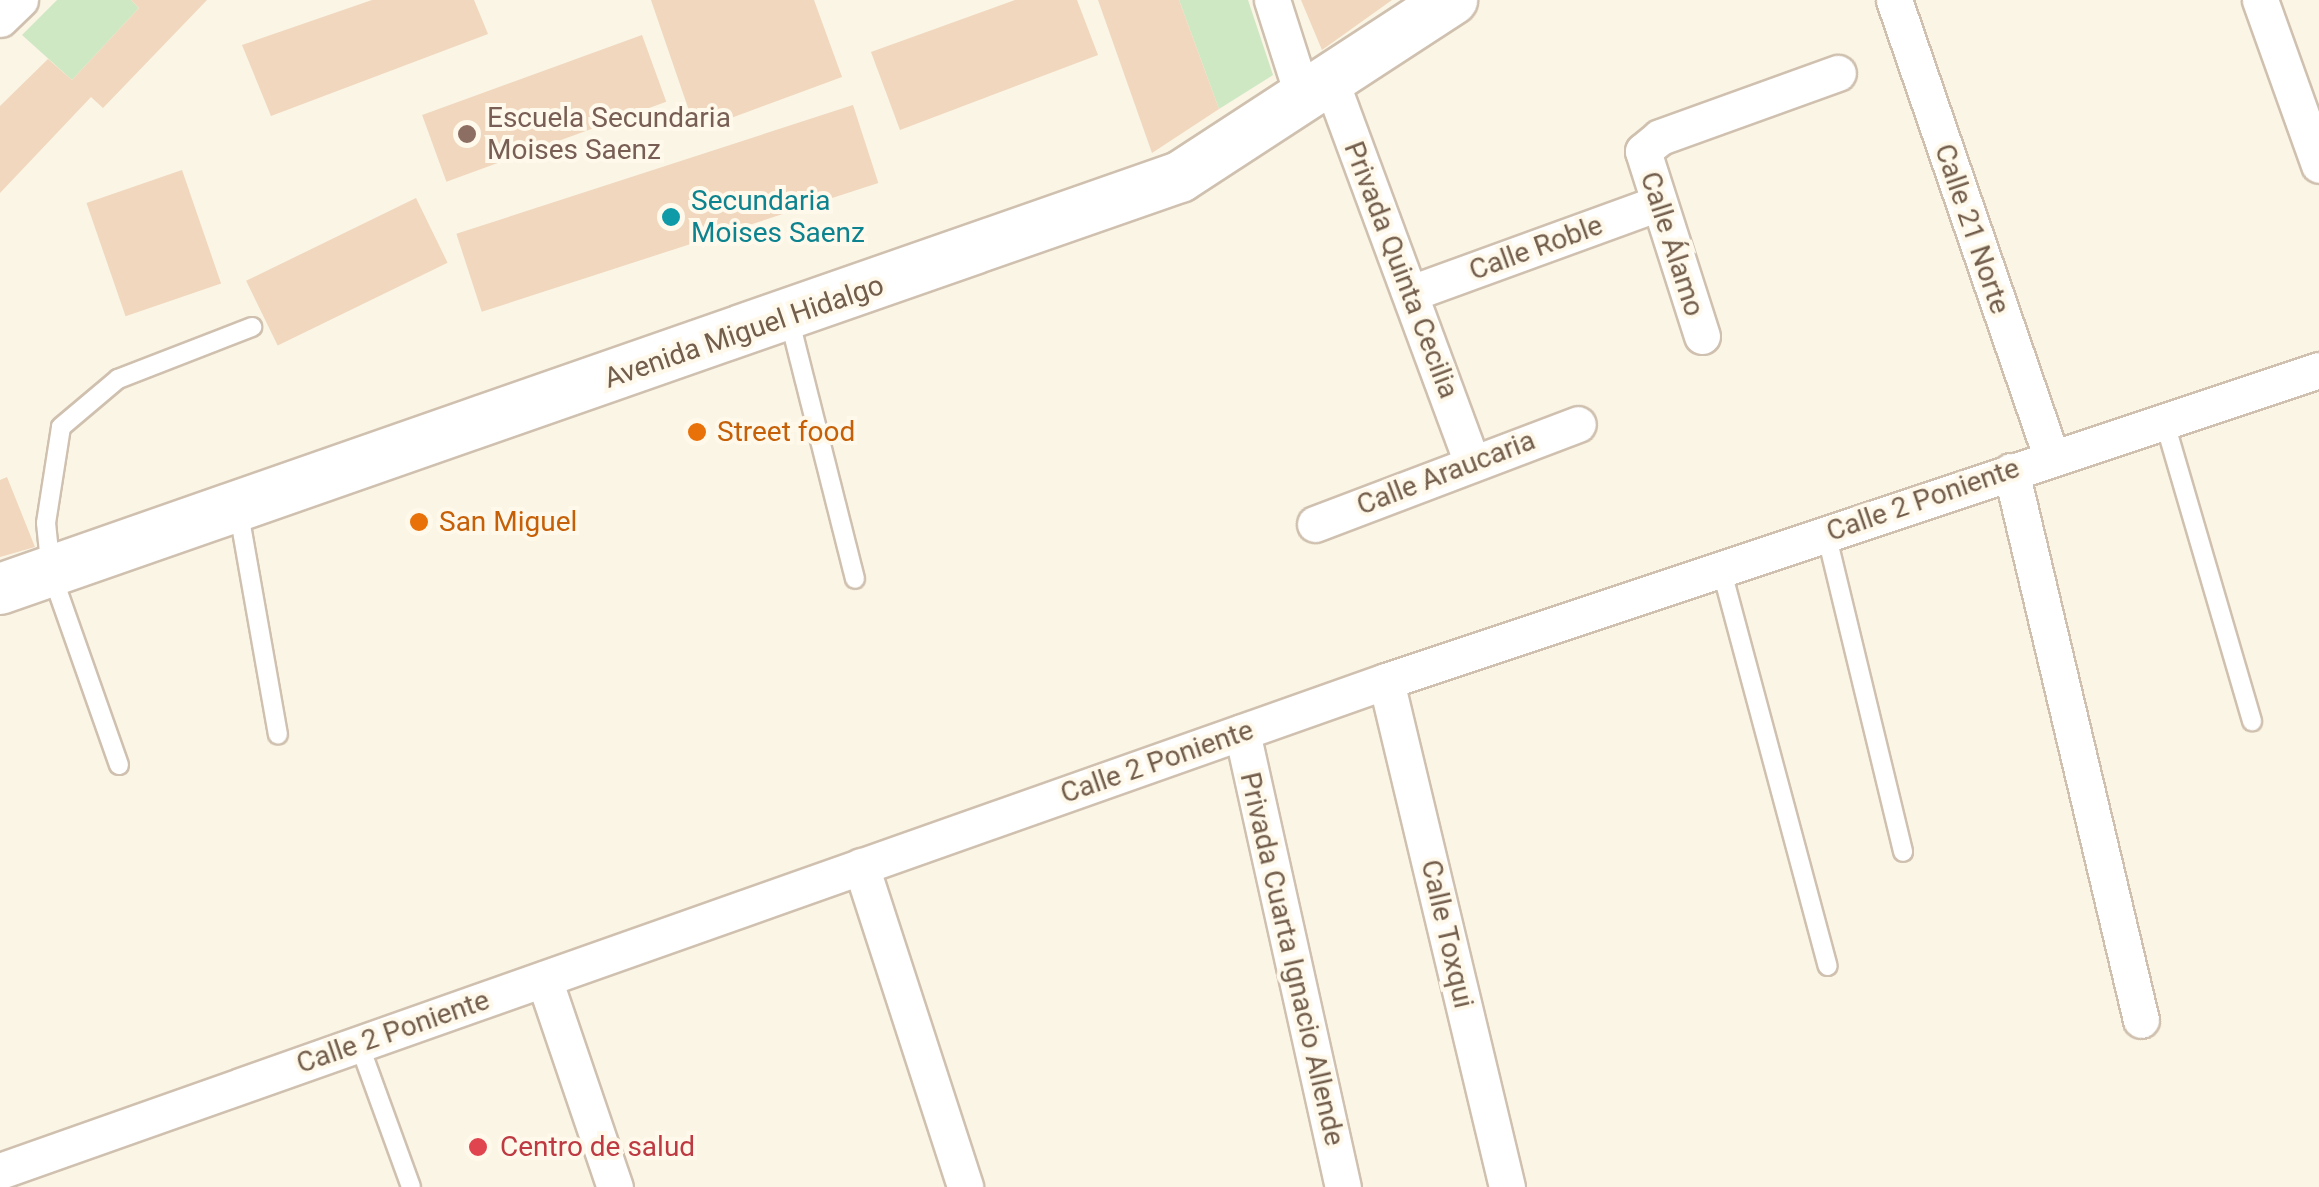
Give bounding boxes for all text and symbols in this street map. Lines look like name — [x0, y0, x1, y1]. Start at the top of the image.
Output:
place label: Escuela Secundaria Moises Saenz — [487, 101, 731, 167]
marker: Escuela Secundaria Moises Saenz — [456, 123, 478, 145]
street label: Privada Quinta Cecilia — [1337, 137, 1465, 403]
street label: Calle 21 Norte — [1927, 140, 2017, 318]
street label: Calle Álamo — [1633, 168, 1711, 320]
place label: Secundaria Moises Saenz — [691, 184, 865, 250]
marker: Secundaria Moises Saenz — [660, 206, 682, 228]
street label: Calle Roble — [1465, 208, 1607, 288]
street label: Avenida Miguel Hidalgo — [600, 268, 888, 396]
place label: Street food — [717, 415, 855, 449]
marker: Street food — [686, 421, 708, 443]
street label: Calle Araucaria — [1352, 424, 1540, 522]
street label: Calle 2 Poniente — [1822, 451, 2024, 549]
place label: San Miguel — [439, 505, 577, 539]
marker: San Miguel — [408, 511, 430, 533]
street label: Calle 2 Poniente — [1056, 713, 1258, 811]
street label: Privada Cuarta Ignacio Allende — [1233, 769, 1351, 1149]
street label: Calle Toxqui — [1414, 856, 1480, 1012]
street label: Calle 2 Poniente — [292, 983, 494, 1081]
place label: Centro de salud — [500, 1130, 695, 1164]
marker: Centro de salud — [465, 1134, 491, 1160]

